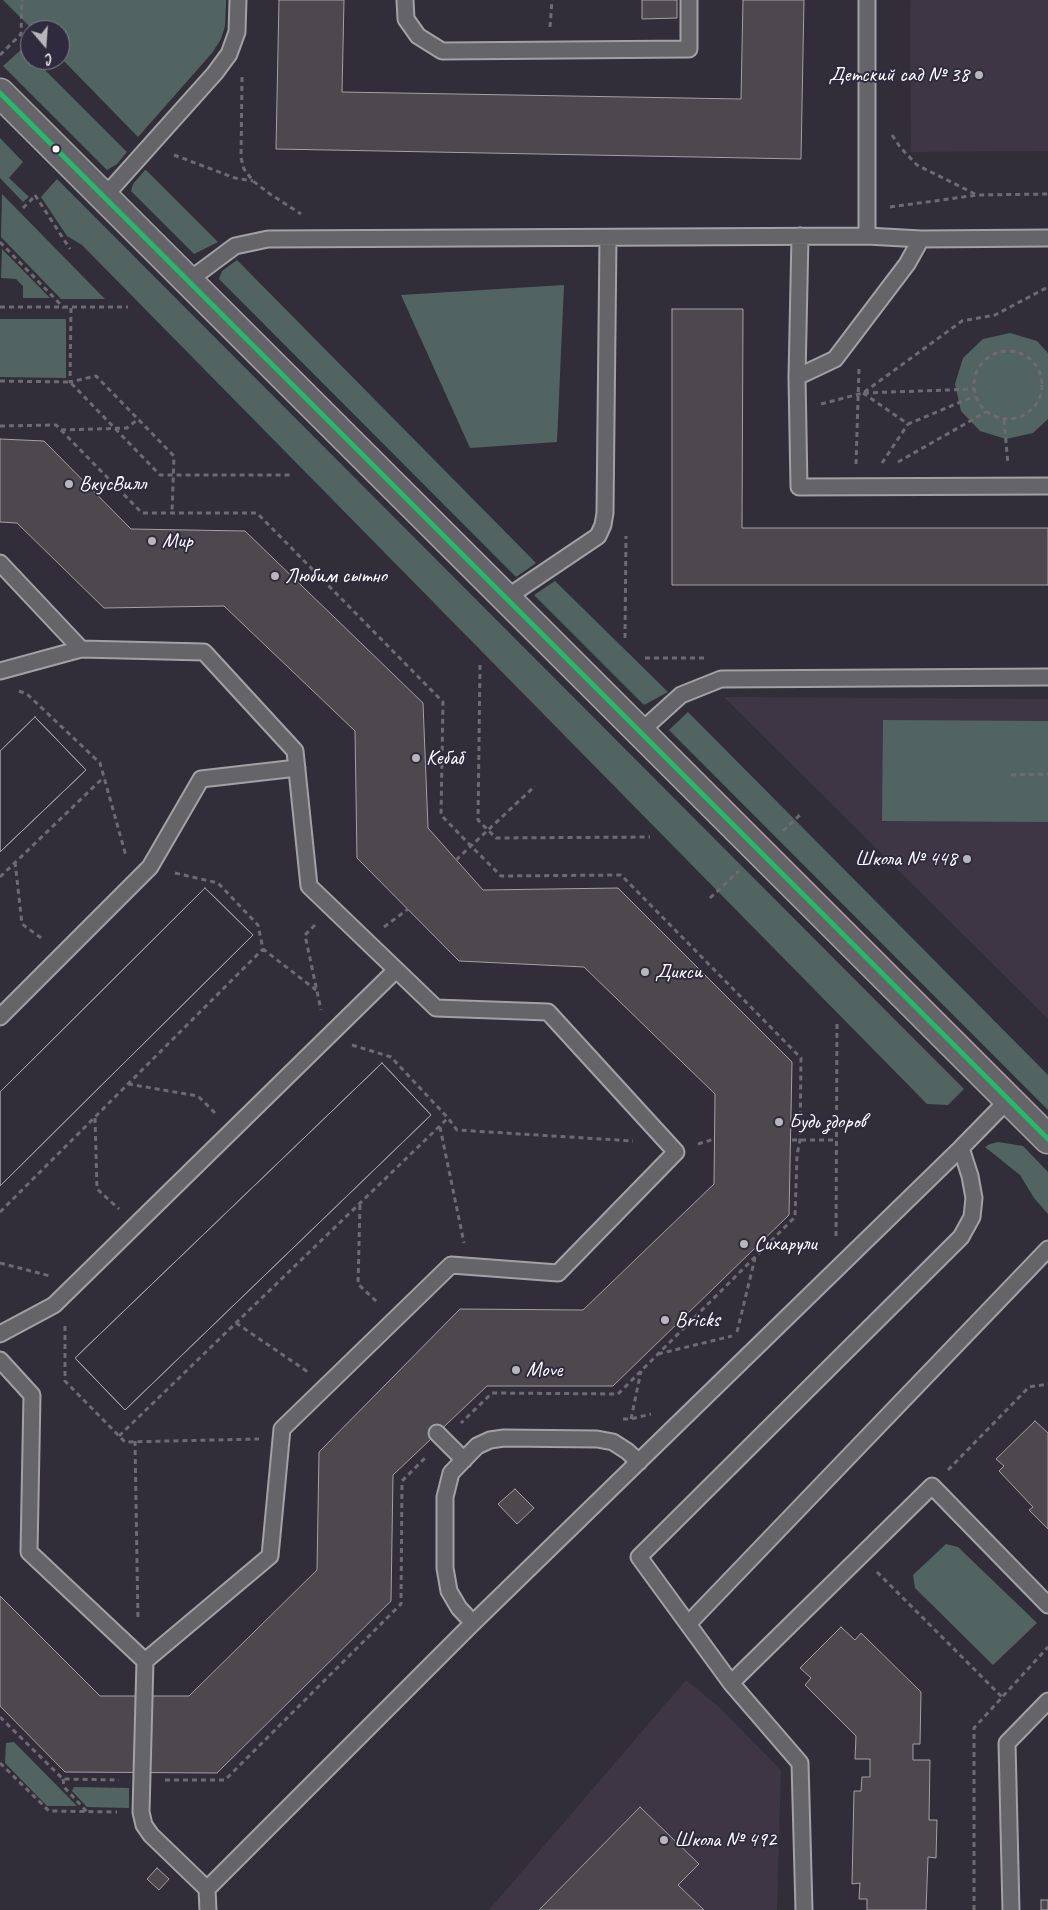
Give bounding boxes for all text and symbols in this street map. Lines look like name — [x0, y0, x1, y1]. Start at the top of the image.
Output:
north arrow — [20, 20, 70, 70]
text: С — [44, 50, 55, 68]
place label: Детский сад № 38 — [828, 62, 969, 88]
marker: Детский сад № 38 — [973, 69, 985, 81]
unlabelled marker — [51, 144, 61, 154]
place label: ВкусВилл — [79, 471, 146, 497]
marker: ВкусВилл — [63, 478, 75, 490]
place label: Мир — [162, 528, 193, 554]
marker: Мир — [146, 535, 158, 547]
place label: Любим сытно — [285, 563, 387, 589]
marker: Любим сытно — [269, 570, 281, 582]
place label: Кебаб — [426, 745, 463, 771]
marker: Кебаб — [410, 752, 422, 764]
place label: Школа № 448 — [855, 846, 957, 872]
marker: Школа № 448 — [961, 853, 973, 865]
place label: Дикси — [655, 959, 702, 985]
marker: Дикси — [639, 966, 651, 978]
place label: Будь здоров — [789, 1109, 866, 1135]
marker: Будь здоров — [773, 1116, 785, 1128]
place label: Сихарули — [754, 1231, 817, 1257]
marker: Сихарули — [738, 1238, 750, 1250]
place label: Bricks — [675, 1307, 720, 1333]
marker: Bricks — [659, 1314, 671, 1326]
place label: Move — [526, 1357, 562, 1383]
marker: Move — [510, 1364, 522, 1376]
place label: Школа № 492 — [674, 1827, 776, 1853]
marker: Школа № 492 — [658, 1834, 670, 1846]

